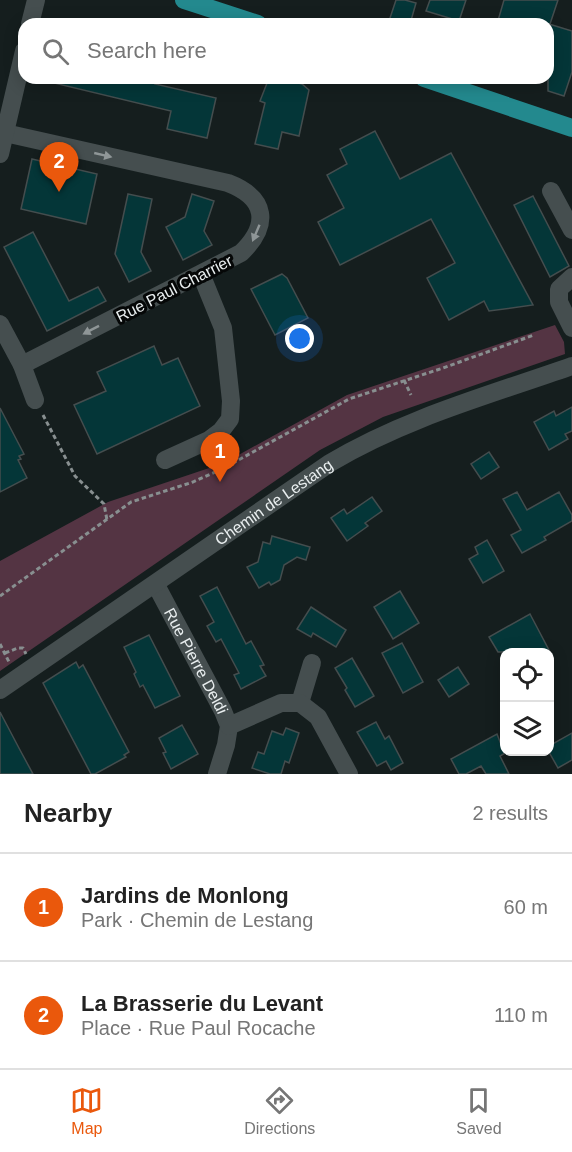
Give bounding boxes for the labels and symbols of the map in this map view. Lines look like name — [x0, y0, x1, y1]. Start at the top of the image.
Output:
pin: 2 — [40, 142, 78, 192]
one-way arrow — [94, 151, 113, 160]
one-way arrow — [251, 224, 261, 242]
street label: Rue Paul Charrier — [113, 252, 236, 325]
your location — [285, 324, 314, 353]
one-way arrow — [82, 325, 99, 335]
pin: 1 — [200, 432, 240, 482]
street label: Chemin de Lestang — [212, 456, 336, 549]
street label: Rue Pierre Deldi — [161, 605, 231, 716]

